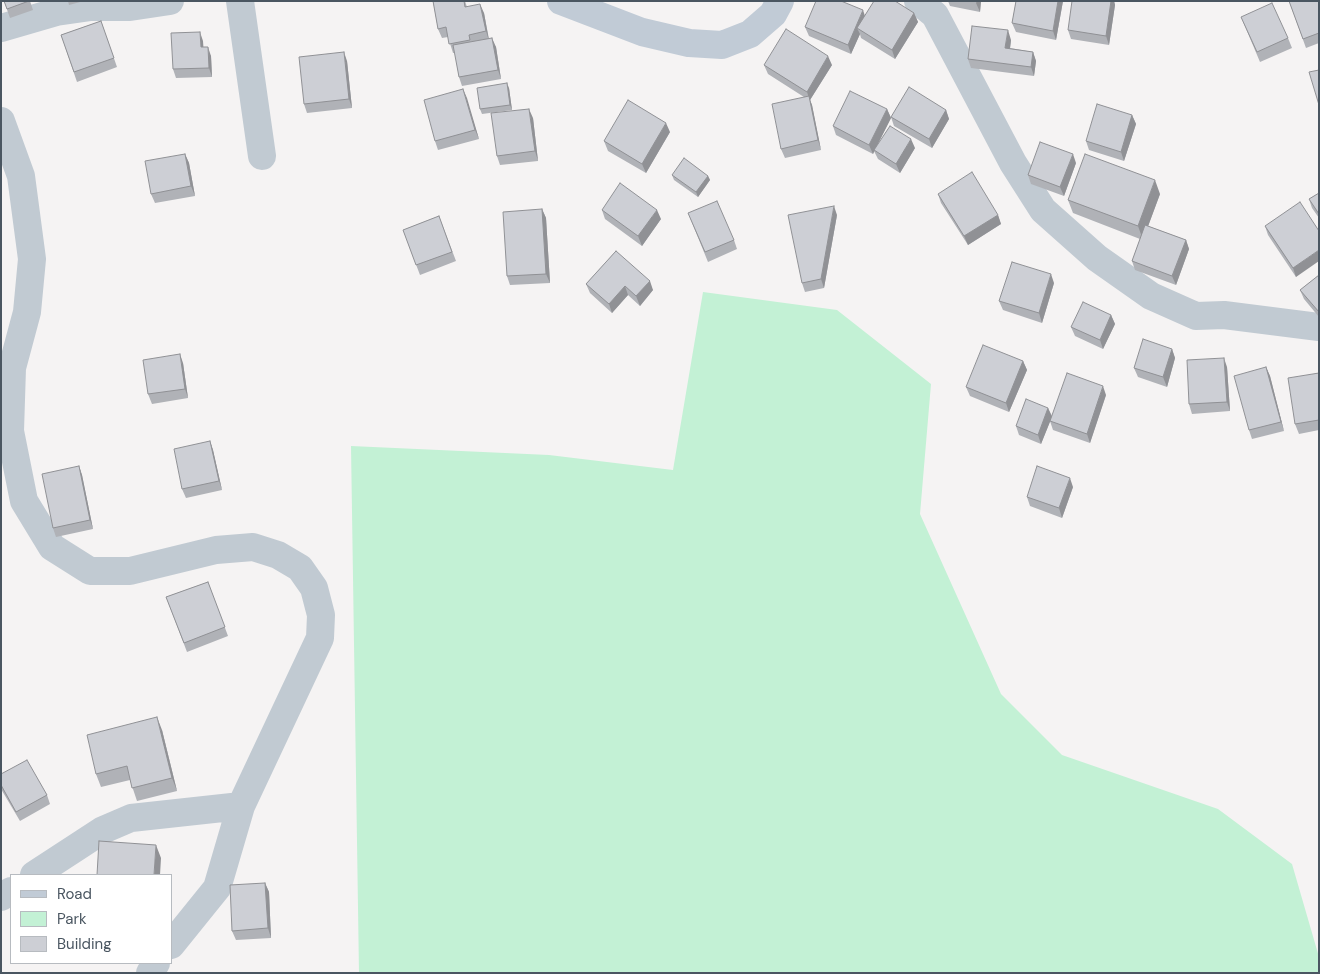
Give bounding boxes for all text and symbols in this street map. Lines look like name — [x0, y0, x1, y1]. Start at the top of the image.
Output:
legend — [10, 874, 172, 964]
text: Road — [57, 884, 92, 904]
text: Park — [57, 909, 87, 929]
text: Building — [57, 934, 112, 954]

